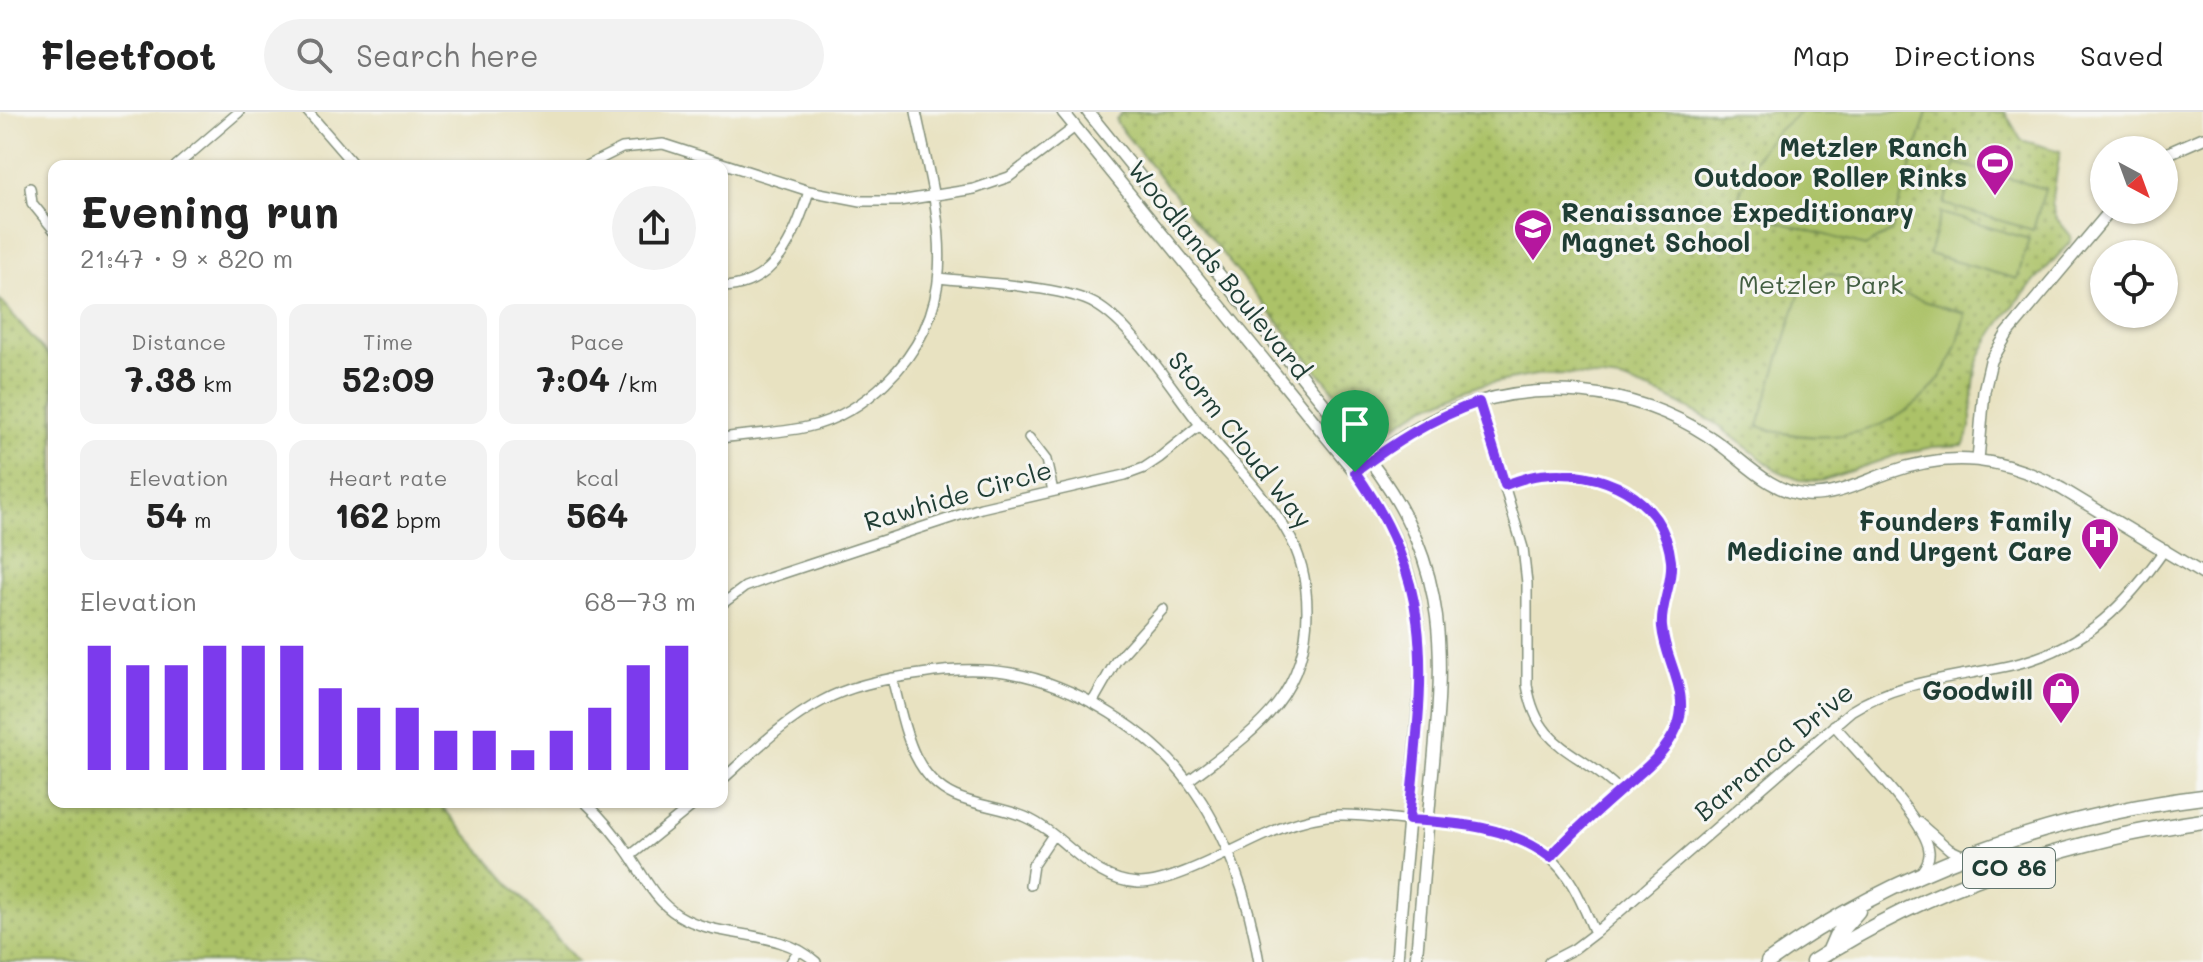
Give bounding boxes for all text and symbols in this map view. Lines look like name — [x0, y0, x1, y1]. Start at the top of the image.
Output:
search box — [264, 19, 824, 91]
text: Fleetfoot — [40, 30, 216, 80]
icon: search — [292, 33, 336, 77]
text: Search here — [356, 35, 539, 75]
text: Map — [1793, 37, 1850, 73]
text: Directions — [1894, 37, 2036, 73]
text: Saved — [2080, 37, 2163, 73]
place label: Metzler Ranch Outdoor Roller Rinks — [1693, 130, 1967, 194]
north arrow — [2090, 136, 2178, 224]
map controls — [2090, 136, 2178, 328]
sports icon: Metzler Ranch Outdoor Roller Rinks — [1974, 142, 2016, 197]
street label: Woodlands Boulevard — [1121, 153, 1319, 386]
text: Evening run — [80, 182, 339, 239]
button: share — [612, 186, 696, 270]
place label: Renaissance Expeditionary Magnet School — [1561, 195, 1914, 259]
school or university icon: Renaissance Expeditionary Magnet School — [1512, 207, 1554, 262]
button: locate — [2090, 240, 2178, 328]
text: 21:47 · 9 × 820 m — [80, 241, 293, 275]
park label: Metzler Park — [1738, 267, 1904, 301]
text: Distance — [131, 327, 226, 356]
text: Time — [363, 327, 413, 356]
text: Pace — [570, 327, 624, 356]
street label: Storm Cloud Way — [1161, 344, 1321, 535]
text: 7.38 — [125, 356, 196, 401]
text: 52:09 — [342, 356, 434, 401]
text: 7:04 — [537, 356, 610, 401]
text: km — [196, 369, 232, 398]
text: /km — [610, 369, 658, 398]
pin — [1321, 390, 1389, 472]
icon: arrive — [1333, 402, 1377, 446]
street label: Rawhide Circle — [860, 452, 1056, 538]
text: Elevation — [129, 463, 228, 492]
text: Heart rate — [329, 463, 447, 492]
text: kcal — [575, 463, 619, 492]
text: 54 — [146, 492, 187, 537]
text: 162 — [335, 492, 389, 537]
text: 564 — [566, 492, 628, 537]
place label: Founders Family Medicine and Urgent Care — [1726, 504, 2072, 568]
text: m — [187, 505, 212, 534]
text: bpm — [389, 505, 441, 534]
hospital icon: Founders Family Medicine and Urgent Care — [2079, 516, 2121, 571]
text: Elevation — [80, 584, 197, 618]
text: 68–73 m — [585, 584, 696, 618]
shop icon: Goodwill — [2040, 670, 2082, 725]
place label: Goodwill — [1922, 673, 2033, 707]
street label: Barranca Drive — [1687, 675, 1860, 828]
road number: CO 86 — [1963, 848, 2055, 888]

